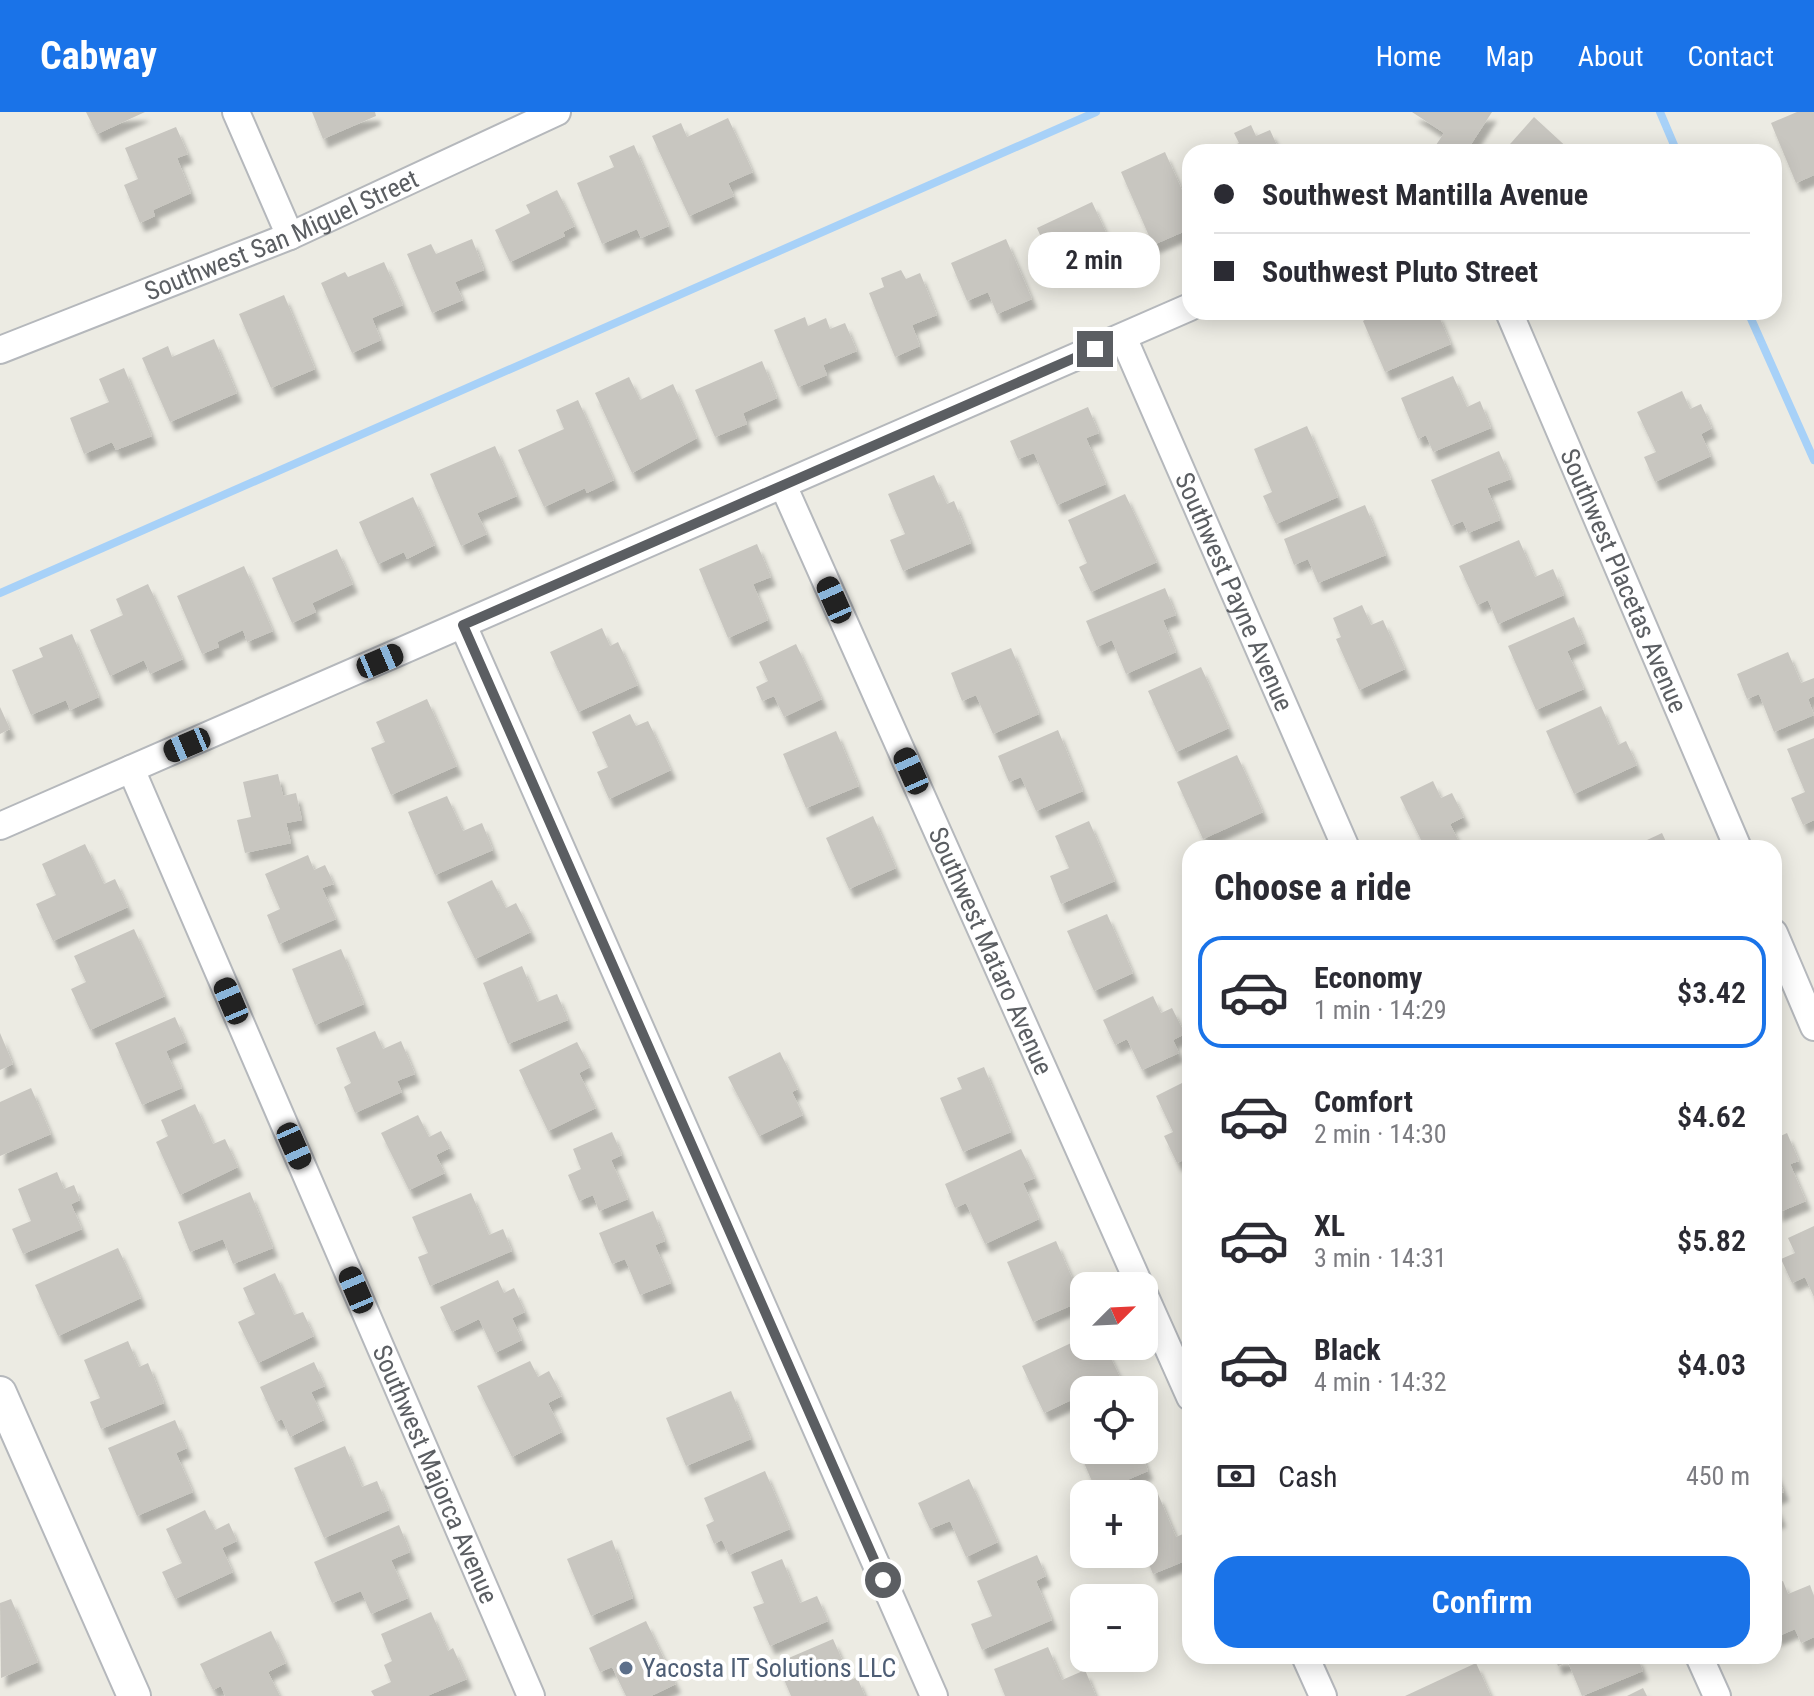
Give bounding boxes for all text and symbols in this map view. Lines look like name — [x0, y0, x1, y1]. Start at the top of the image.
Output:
text: Cabway — [40, 34, 157, 78]
text: Home — [1376, 40, 1441, 73]
text: Map — [1485, 40, 1534, 73]
text: About — [1578, 40, 1644, 73]
text: Contact — [1688, 40, 1774, 73]
street label: Southwest San Miguel Street — [140, 164, 423, 307]
text: Southwest Mantilla Avenue — [1262, 177, 1588, 212]
callout: 2 min — [1029, 233, 1161, 289]
text: 2 min — [1065, 245, 1123, 275]
text: Southwest Pluto Street — [1262, 254, 1538, 289]
route end — [1077, 331, 1113, 367]
street label: Southwest Placetas Avenue — [1554, 444, 1693, 717]
street label: Southwest Payne Avenue — [1169, 468, 1299, 716]
car — [813, 573, 855, 627]
car — [353, 641, 407, 681]
car — [160, 725, 214, 765]
car — [890, 744, 932, 798]
street label: Southwest Mataro Avenue — [922, 822, 1059, 1079]
text: Choose a ride — [1214, 867, 1411, 909]
icon: car — [1218, 956, 1290, 1028]
text: Economy — [1314, 960, 1422, 995]
car — [211, 974, 251, 1028]
text: $3.42 — [1677, 975, 1746, 1010]
text: 1 min · 14:29 — [1314, 995, 1447, 1025]
icon: car — [1218, 1080, 1290, 1152]
text: Comfort — [1314, 1084, 1413, 1119]
text: $4.62 — [1677, 1099, 1746, 1134]
car — [273, 1119, 315, 1173]
text: 2 min · 14:30 — [1314, 1119, 1447, 1149]
icon: car — [1218, 1204, 1290, 1276]
text: XL — [1314, 1208, 1345, 1243]
text: $5.82 — [1677, 1223, 1746, 1258]
text: 3 min · 14:31 — [1314, 1243, 1447, 1273]
car — [336, 1263, 376, 1317]
north arrow — [1070, 1272, 1158, 1360]
map controls — [1070, 1272, 1158, 1672]
icon: car — [1218, 1328, 1290, 1400]
text: Black — [1314, 1332, 1381, 1367]
street label: Southwest Majorca Avenue — [366, 1341, 504, 1608]
text: $4.03 — [1677, 1347, 1746, 1382]
text: 4 min · 14:32 — [1314, 1367, 1447, 1397]
button: locate — [1070, 1376, 1158, 1464]
icon: cash — [1214, 1454, 1258, 1498]
text: Cash — [1278, 1459, 1338, 1494]
text: 450 m — [1686, 1461, 1750, 1491]
button: + — [1070, 1480, 1158, 1568]
button: Confirm — [1214, 1556, 1750, 1648]
route start — [865, 1562, 901, 1598]
button: − — [1070, 1584, 1158, 1672]
place label: Yacosta IT Solutions LLC — [642, 1653, 896, 1683]
marker: Yacosta IT Solutions LLC — [617, 1659, 635, 1677]

